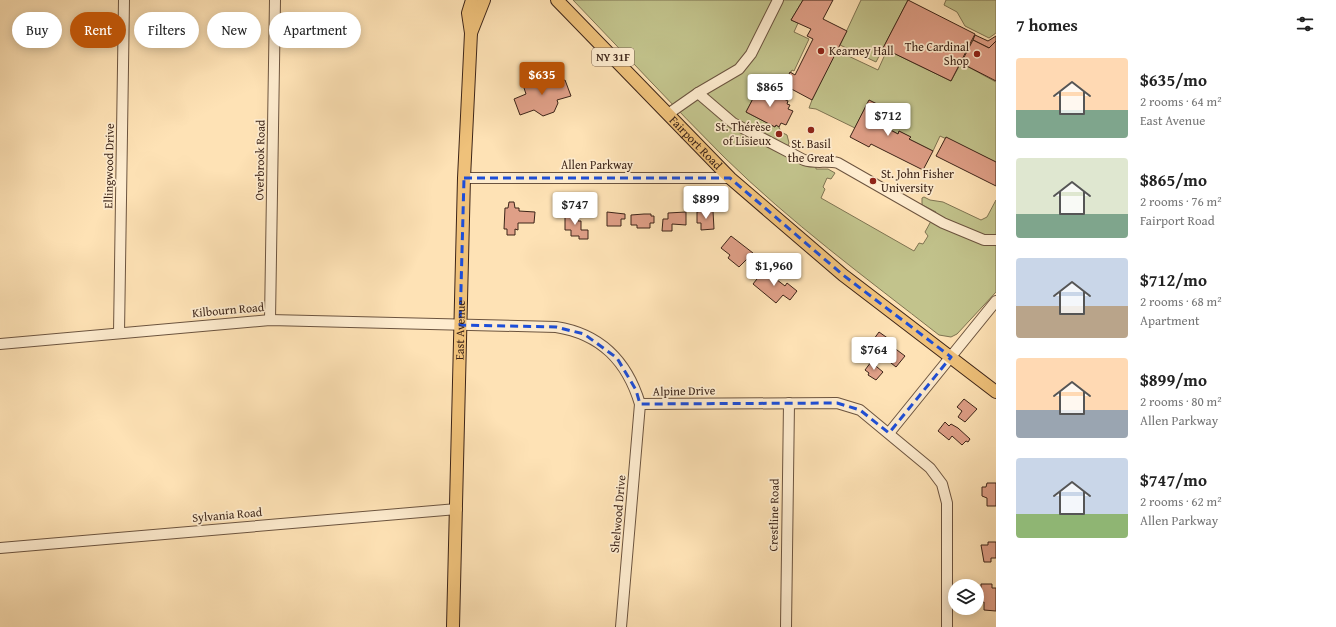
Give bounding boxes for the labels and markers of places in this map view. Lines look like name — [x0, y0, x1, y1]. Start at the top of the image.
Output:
place label: The Cardinal Shop — [905, 38, 970, 69]
place label: Kearney Hall — [829, 42, 894, 59]
marker: Kearney Hall — [816, 46, 826, 56]
marker: The Cardinal Shop — [972, 49, 982, 59]
pin: $635 — [518, 62, 566, 96]
pin: $865 — [746, 74, 794, 108]
pin: $712 — [864, 103, 912, 137]
place label: St. Thérèse of Lisieux — [715, 118, 772, 149]
marker: St. Basil the Great — [806, 125, 816, 135]
marker: St. Thérèse of Lisieux — [774, 129, 784, 139]
place label: St. Basil the Great — [788, 135, 835, 166]
place label: St. John Fisher University — [881, 165, 954, 196]
marker: St. John Fisher University — [868, 176, 878, 186]
pin: $899 — [682, 186, 730, 220]
pin: $747 — [551, 192, 599, 226]
pin: $1,960 — [741, 253, 807, 287]
pin: $764 — [850, 337, 898, 371]

